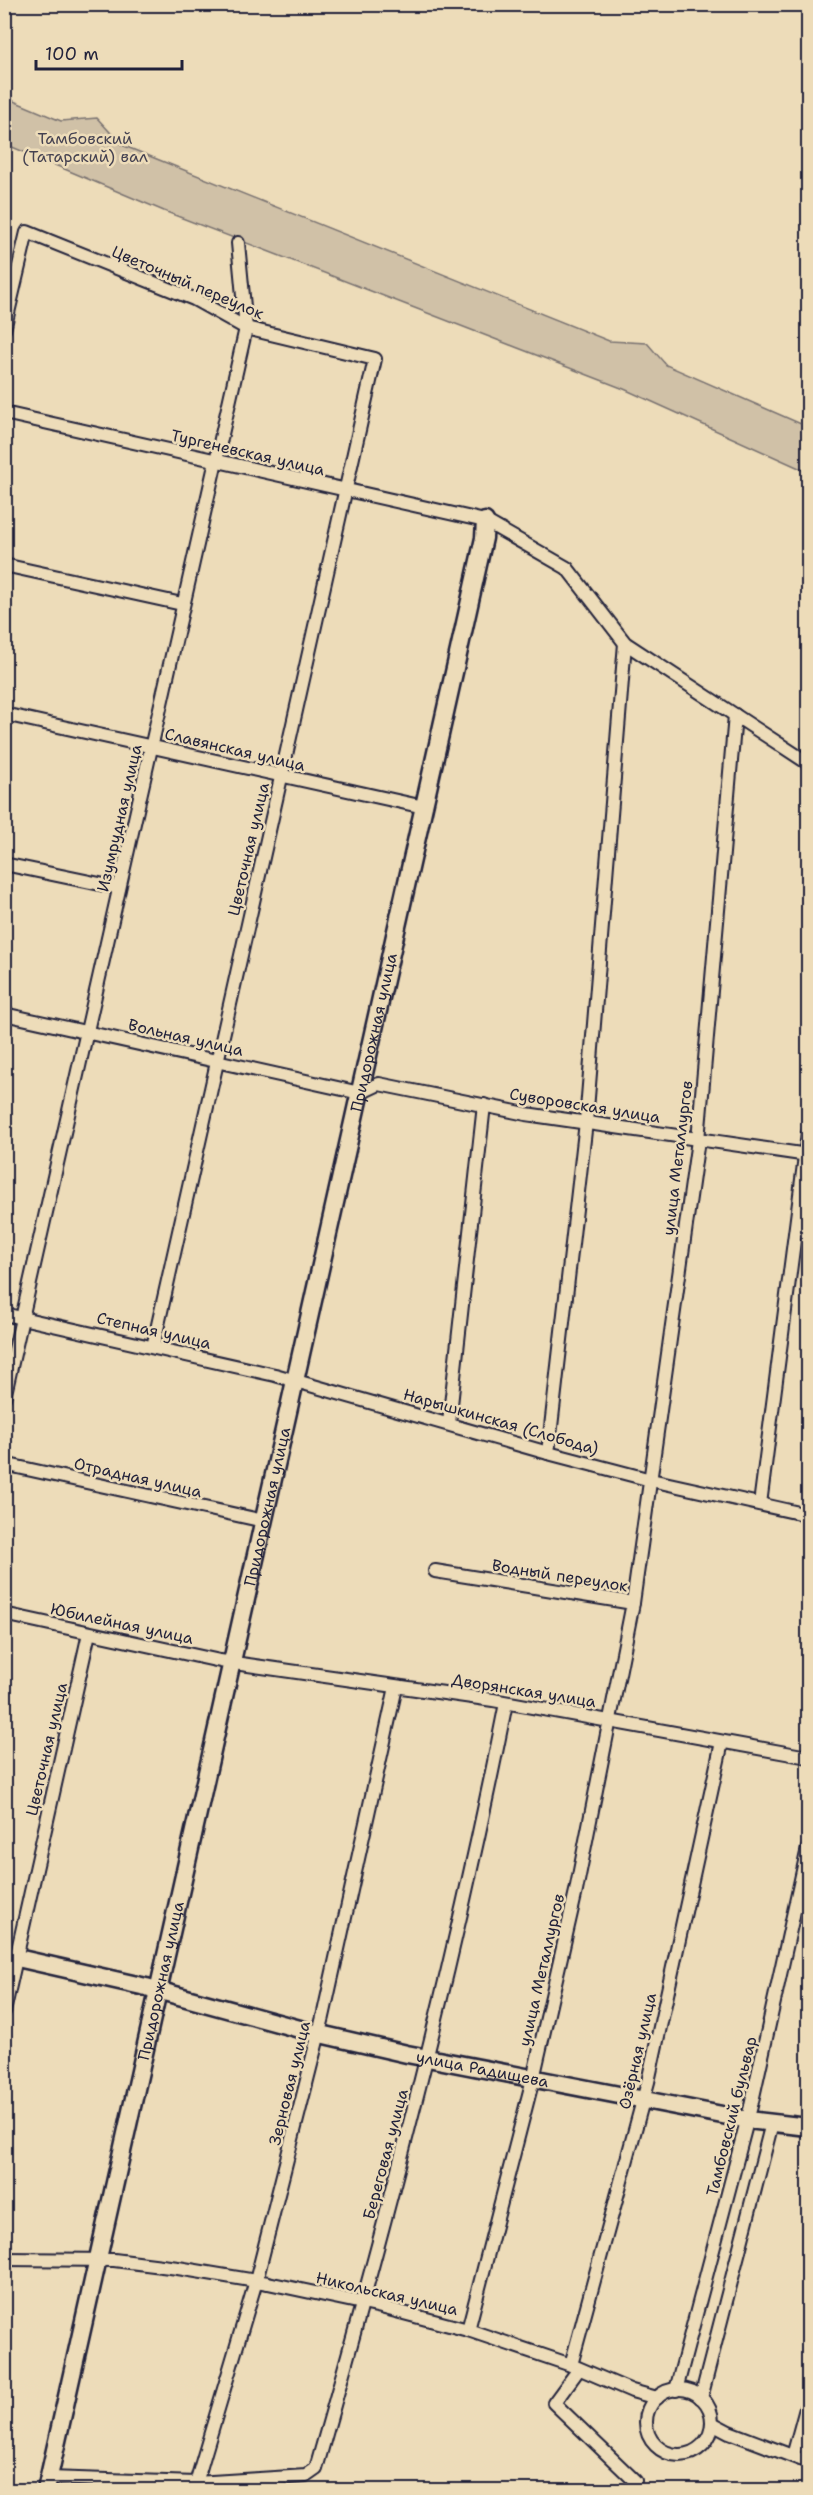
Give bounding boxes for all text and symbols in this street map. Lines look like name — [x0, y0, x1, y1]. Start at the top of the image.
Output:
scale bar — [36, 33, 182, 71]
text: 100 m — [45, 42, 99, 66]
park label: Тамбовский (Татарский) вал — [22, 128, 148, 167]
street label: Цветочный переулок — [109, 241, 268, 324]
street label: Тургеневская улица — [169, 425, 327, 480]
street label: Славянская улица — [163, 723, 307, 776]
street label: Изумрудная улица — [92, 742, 147, 894]
street label: Цветочная улица — [223, 780, 274, 918]
street label: Придорожная улица — [346, 951, 402, 1114]
street label: Вольная улица — [126, 1014, 246, 1061]
street label: улица Металлургов — [658, 1079, 697, 1237]
street label: Суворовская улица — [508, 1083, 662, 1128]
street label: Степная улица — [95, 1307, 213, 1354]
street label: Нарышкинская (Слобода) — [401, 1384, 601, 1459]
street label: Придорожная улица — [239, 1425, 295, 1588]
street label: Отрадная улица — [72, 1453, 204, 1502]
street label: Водный переулок — [490, 1554, 630, 1597]
street label: Юбилейная улица — [49, 1598, 195, 1649]
street label: Дворянская улица — [450, 1669, 598, 1712]
street label: Цветочная улица — [21, 1680, 72, 1818]
street label: улица Металлургов — [514, 1892, 569, 2048]
street label: Придорожная улица — [133, 1899, 189, 2062]
street label: Озёрная улица — [614, 1991, 661, 2112]
street label: Зерновая улица — [264, 2019, 315, 2148]
street label: Тамбовский бульвар — [701, 2034, 762, 2198]
street label: улица Радищева — [414, 2046, 551, 2092]
street label: Береговая улица — [358, 2087, 413, 2222]
street label: Никольская улица — [314, 2267, 460, 2320]

